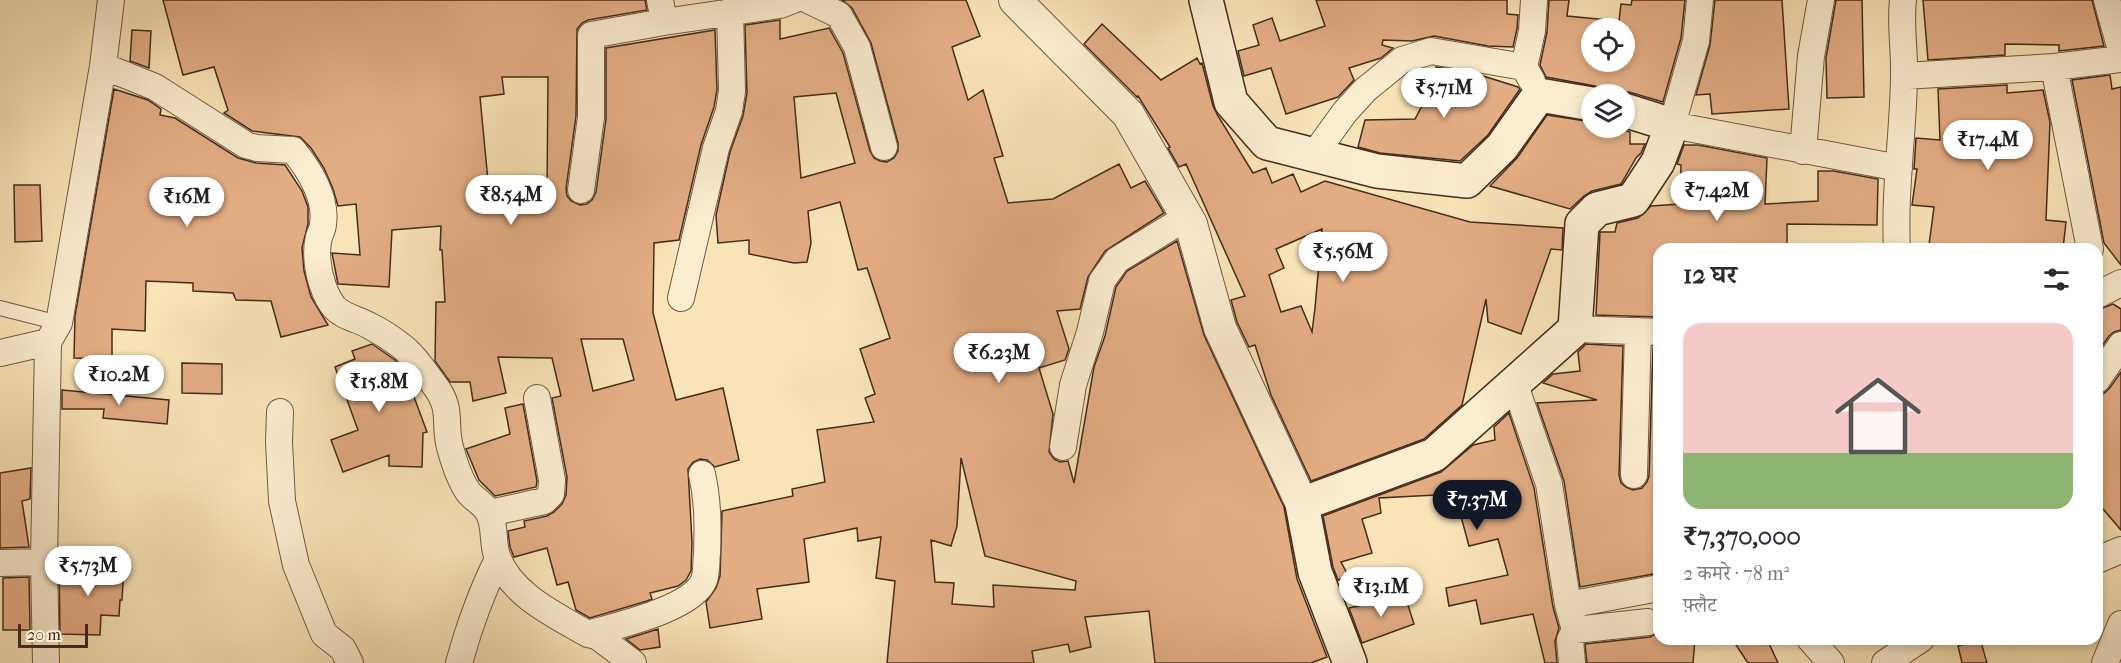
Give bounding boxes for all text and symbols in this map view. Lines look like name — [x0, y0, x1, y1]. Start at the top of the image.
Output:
map controls — [1581, 18, 1635, 138]
button: locate — [1581, 18, 1635, 72]
pin: ₹5.71M — [1395, 68, 1493, 119]
text: ₹5.71M — [1415, 76, 1473, 99]
button: layers — [1581, 84, 1635, 138]
pin: ₹17.4M — [1939, 120, 2037, 171]
text: ₹17.4M — [1957, 128, 2019, 151]
pin: ₹7.42M — [1668, 171, 1766, 222]
pin: ₹8.54M — [462, 175, 560, 226]
pin: ₹16M — [151, 177, 223, 228]
text: ₹7.42M — [1684, 179, 1750, 202]
text: ₹8.54M — [479, 183, 543, 206]
text: ₹16M — [163, 185, 211, 208]
pin: ₹5.56M — [1294, 232, 1392, 283]
text: ₹5.56M — [1313, 240, 1373, 263]
text: 12 घर — [1683, 259, 1737, 290]
icon: filters — [2040, 263, 2073, 296]
pin: ₹6.23M — [950, 333, 1048, 384]
text: ₹6.23M — [968, 341, 1030, 364]
pin: ₹10.2M — [70, 355, 168, 406]
pin: ₹15.8M — [330, 362, 428, 413]
icon: home — [1824, 362, 1932, 470]
text: ₹10.2M — [88, 363, 150, 386]
text: ₹15.8M — [349, 370, 409, 393]
pin: ₹7.37M — [1428, 480, 1526, 531]
text: ₹7.37M — [1447, 488, 1507, 511]
text: ₹7,370,000 — [1683, 521, 1801, 552]
pin: ₹5.73M — [39, 546, 137, 597]
text: ₹5.73M — [59, 554, 117, 577]
text: 2 कमरे · 78 m² — [1683, 562, 1789, 585]
pin: ₹13.1M — [1332, 567, 1430, 618]
text: ₹13.1M — [1353, 575, 1409, 598]
text: फ़्लैट — [1683, 594, 1716, 617]
scale bar — [18, 621, 88, 648]
text: 20 m — [27, 625, 61, 644]

